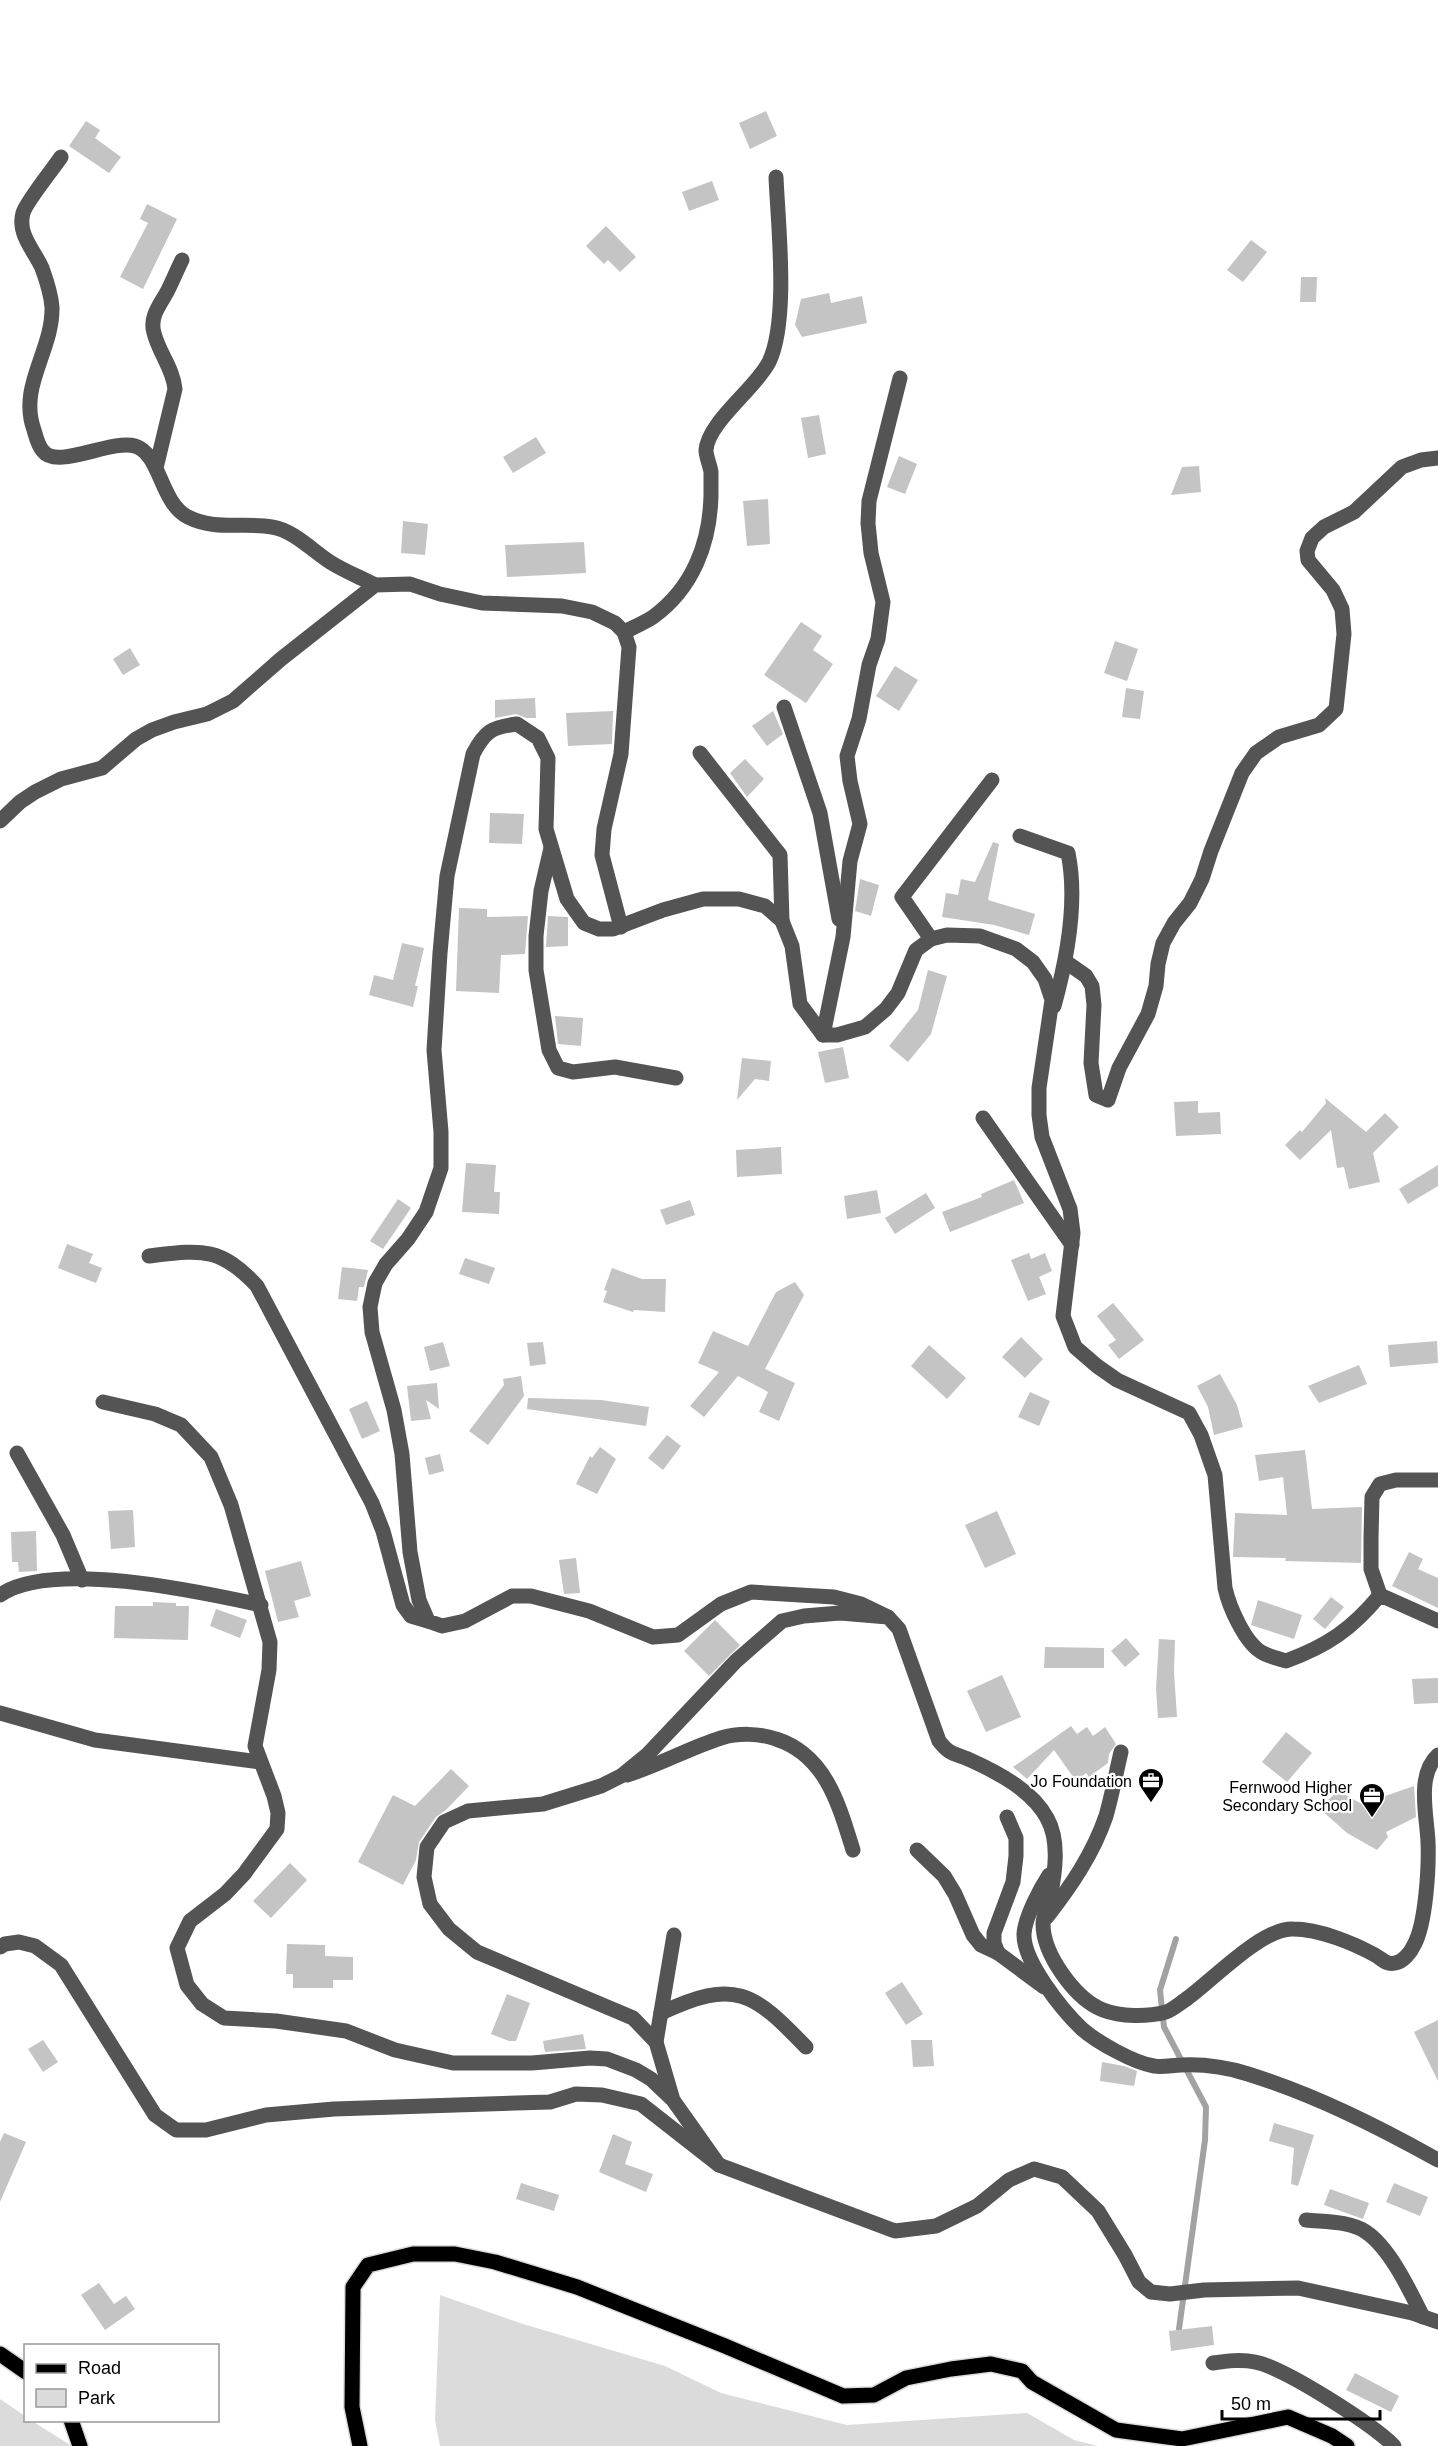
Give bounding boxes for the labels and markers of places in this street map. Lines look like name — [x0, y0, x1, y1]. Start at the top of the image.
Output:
office icon: Jo Foundation — [1136, 1766, 1166, 1804]
place label: Jo Foundation — [1031, 1773, 1132, 1790]
place label: Fernwood Higher Secondary School — [1222, 1779, 1353, 1814]
office icon: Fernwood Higher Secondary School — [1357, 1781, 1387, 1819]

